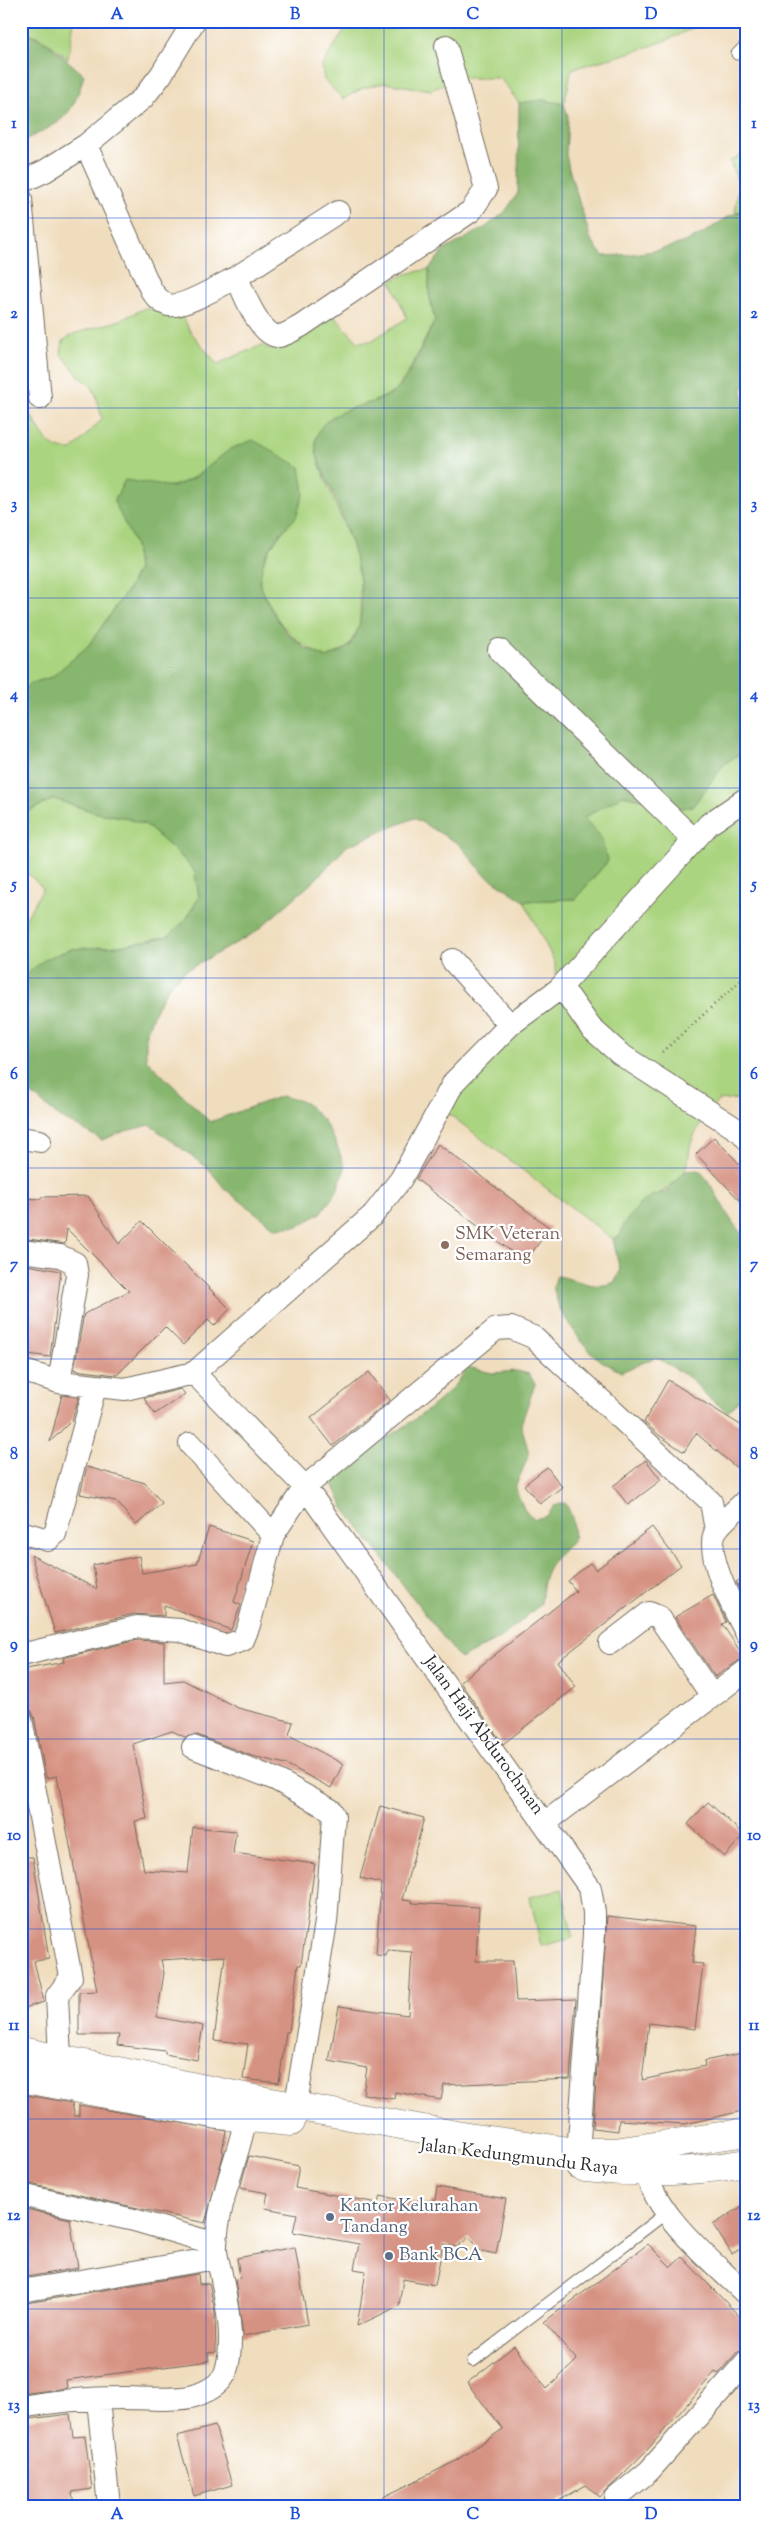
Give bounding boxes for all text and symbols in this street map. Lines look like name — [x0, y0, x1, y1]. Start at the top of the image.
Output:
text: A — [111, 4, 124, 27]
text: B — [290, 4, 300, 27]
text: C — [467, 4, 480, 27]
text: D — [645, 4, 658, 27]
text: 1 — [11, 113, 17, 136]
text: 1 — [751, 113, 757, 136]
text: 2 — [10, 303, 18, 326]
text: 2 — [750, 303, 758, 326]
text: 3 — [11, 494, 18, 517]
text: 3 — [751, 494, 758, 517]
text: 4 — [9, 684, 18, 707]
text: 4 — [749, 684, 758, 707]
text: 5 — [9, 874, 17, 897]
text: 5 — [749, 874, 757, 897]
text: 6 — [10, 1064, 18, 1087]
text: 6 — [750, 1064, 758, 1087]
place label: SMK Veteran Semarang — [455, 1222, 561, 1269]
marker: SMK Veteran Semarang — [439, 1239, 451, 1251]
text: 7 — [10, 1254, 19, 1277]
text: 7 — [750, 1254, 759, 1277]
text: 8 — [10, 1444, 18, 1467]
text: 8 — [750, 1444, 758, 1467]
text: 9 — [10, 1634, 18, 1657]
text: 9 — [750, 1634, 758, 1657]
street label: Jalan Haji Abdurochman — [416, 1650, 550, 1821]
text: 10 — [7, 1825, 21, 1848]
text: 10 — [747, 1825, 761, 1848]
text: 11 — [9, 2015, 20, 2038]
text: 11 — [749, 2015, 760, 2038]
street label: Jalan Kedungmundu Raya — [417, 2133, 620, 2183]
place label: Kantor Kelurahan Tandang — [340, 2194, 479, 2241]
text: 12 — [8, 2205, 21, 2228]
text: 12 — [748, 2205, 761, 2228]
marker: Kantor Kelurahan Tandang — [324, 2211, 336, 2223]
place label: Bank BCA — [399, 2243, 483, 2269]
marker: Bank BCA — [383, 2250, 395, 2262]
text: 13 — [8, 2395, 20, 2418]
text: 13 — [748, 2395, 760, 2418]
text: A — [111, 2504, 124, 2527]
text: B — [290, 2504, 300, 2527]
text: C — [467, 2504, 480, 2527]
text: D — [645, 2504, 658, 2527]

